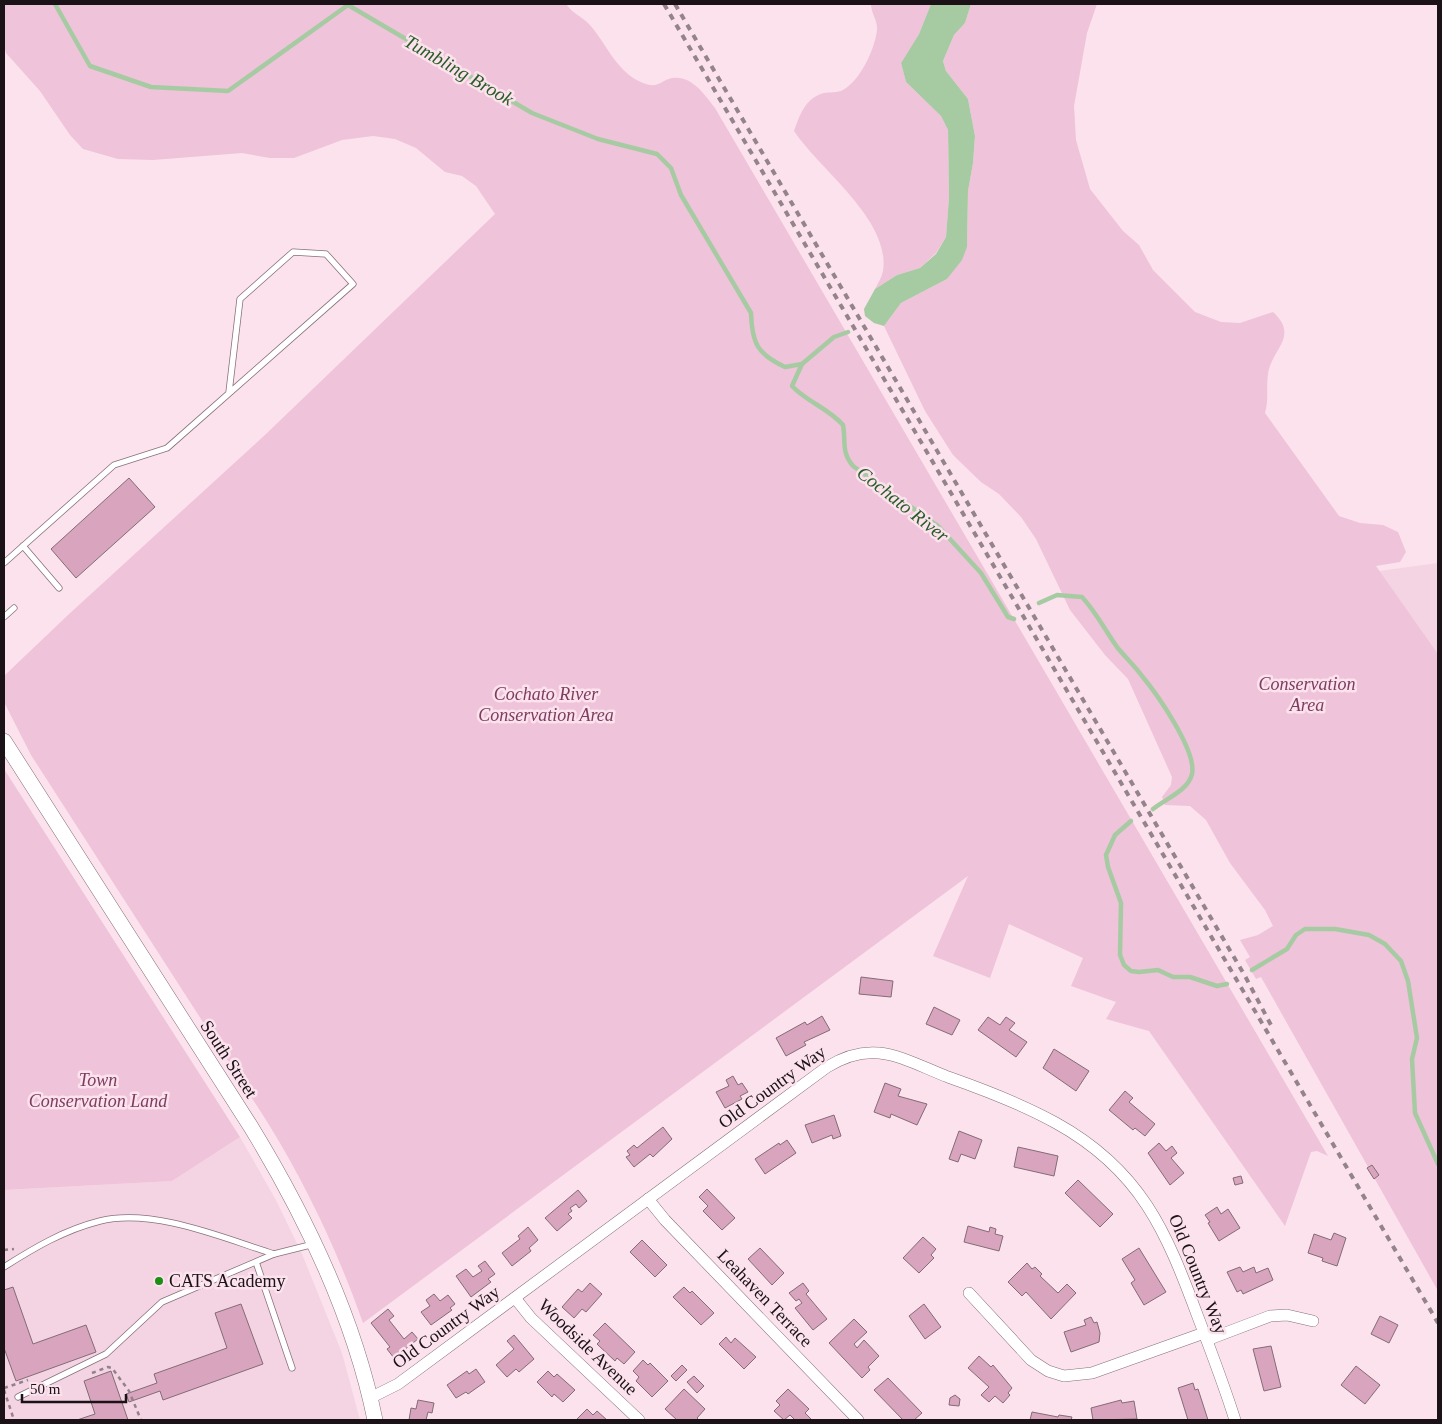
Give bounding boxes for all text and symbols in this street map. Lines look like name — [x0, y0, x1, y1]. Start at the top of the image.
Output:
water label: Tumbling Brook — [401, 30, 518, 110]
water label: Cochato River — [853, 462, 953, 547]
park label: Conservation Area — [1259, 674, 1356, 715]
park label: Cochato River Conservation Area — [478, 684, 614, 725]
street label: South Street — [197, 1016, 261, 1102]
street label: Old Country Way — [715, 1042, 829, 1132]
park label: Town Conservation Land — [29, 1070, 168, 1111]
street label: Old Country Way — [1165, 1211, 1231, 1337]
street label: Leahaven Terrace — [713, 1245, 817, 1351]
place label: CATS Academy — [169, 1271, 286, 1291]
marker: CATS Academy — [153, 1275, 165, 1287]
street label: Old Country Way — [389, 1282, 503, 1372]
street label: Woodside Avenue — [534, 1295, 642, 1399]
scale bar — [22, 1372, 126, 1404]
text: 50 m — [30, 1381, 61, 1397]

